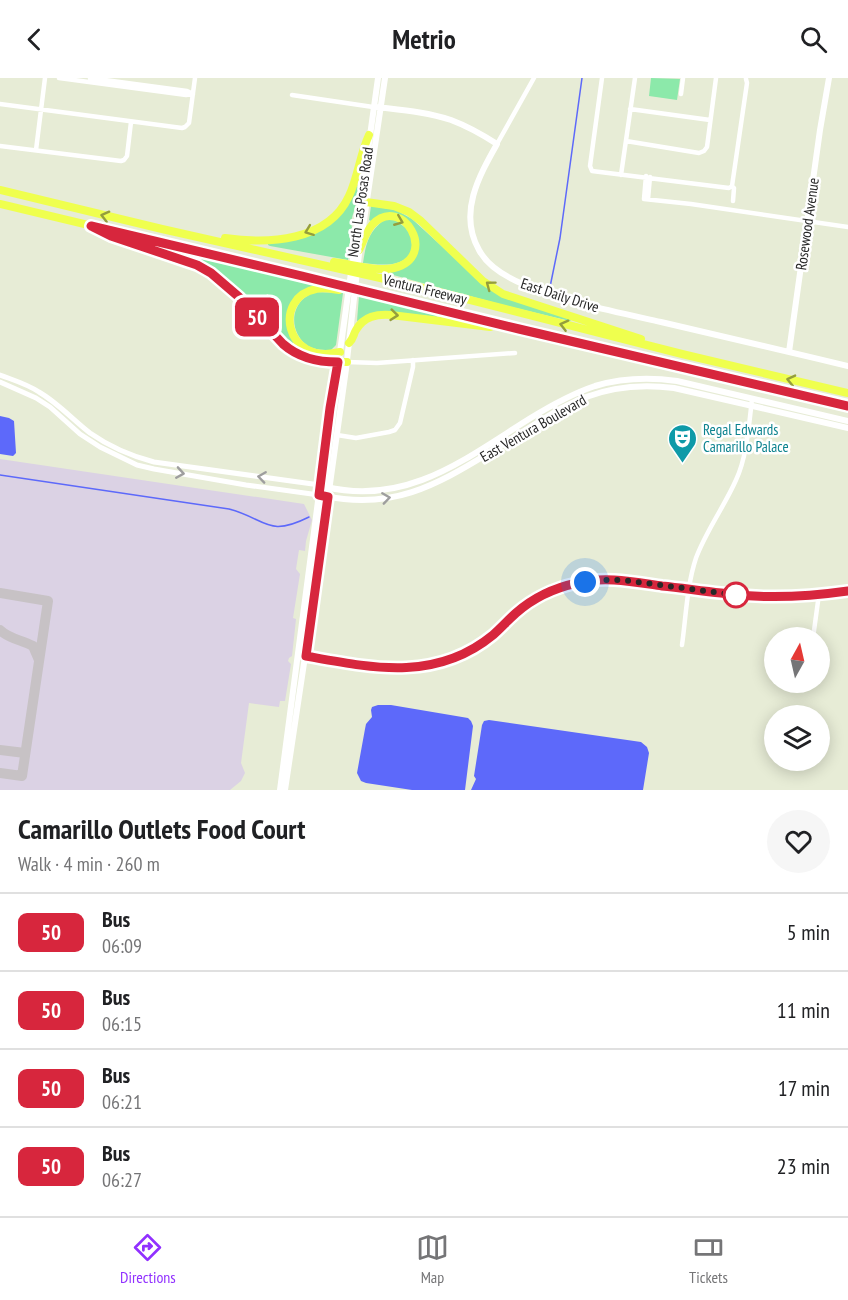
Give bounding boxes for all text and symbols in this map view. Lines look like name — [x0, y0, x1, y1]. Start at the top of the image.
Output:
text: Metrio — [392, 22, 456, 56]
icon: back — [18, 23, 51, 56]
icon: search — [797, 23, 830, 56]
street label: North Las Posas Road — [343, 146, 377, 258]
street label: Rosewood Avenue — [791, 177, 823, 271]
one-way arrow — [100, 210, 110, 223]
one-way arrow — [393, 214, 404, 226]
one-way arrow — [305, 224, 316, 236]
street label: Ventura Freeway — [380, 269, 469, 309]
street label: East Daily Drive — [519, 273, 601, 317]
one-way arrow — [485, 281, 496, 292]
line badge: 50 — [230, 298, 284, 336]
text: 50 — [247, 304, 267, 331]
one-way arrow — [389, 308, 398, 321]
one-way arrow — [560, 319, 570, 332]
one-way arrow — [786, 374, 796, 387]
street label: East Ventura Boulevard — [477, 390, 589, 466]
place label: Regal Edwards Camarillo Palace — [703, 420, 789, 456]
theatre icon: Regal Edwards Camarillo Palace — [666, 422, 698, 464]
one-way arrow — [176, 467, 185, 479]
one-way arrow — [257, 471, 267, 483]
one-way arrow — [381, 492, 391, 504]
your location — [570, 567, 600, 597]
unlabelled marker — [723, 582, 749, 608]
north arrow — [764, 627, 830, 693]
map controls — [764, 627, 830, 771]
button: layers — [764, 705, 830, 771]
text: Camarillo Outlets Food Court — [18, 810, 305, 847]
button: heart — [767, 810, 830, 873]
text: Walk · 4 min · 260 m — [18, 851, 160, 877]
text: Bus — [102, 905, 130, 933]
text: 5 min — [787, 918, 830, 946]
text: 50 — [41, 919, 61, 946]
text: 06:09 — [102, 933, 142, 959]
text: Bus — [102, 983, 130, 1011]
text: 11 min — [777, 996, 830, 1024]
text: 50 — [41, 997, 61, 1024]
text: 06:15 — [102, 1011, 142, 1037]
text: Bus — [102, 1061, 130, 1089]
text: 17 min — [778, 1074, 830, 1102]
text: 50 — [41, 1075, 61, 1102]
text: 06:21 — [102, 1089, 142, 1115]
text: Bus — [102, 1139, 130, 1167]
text: 23 min — [777, 1152, 830, 1180]
text: 50 — [41, 1153, 61, 1180]
text: 06:27 — [102, 1167, 142, 1193]
tab: Directions — [120, 1231, 176, 1287]
tab: Map — [416, 1231, 449, 1287]
tab: Tickets — [689, 1231, 728, 1287]

